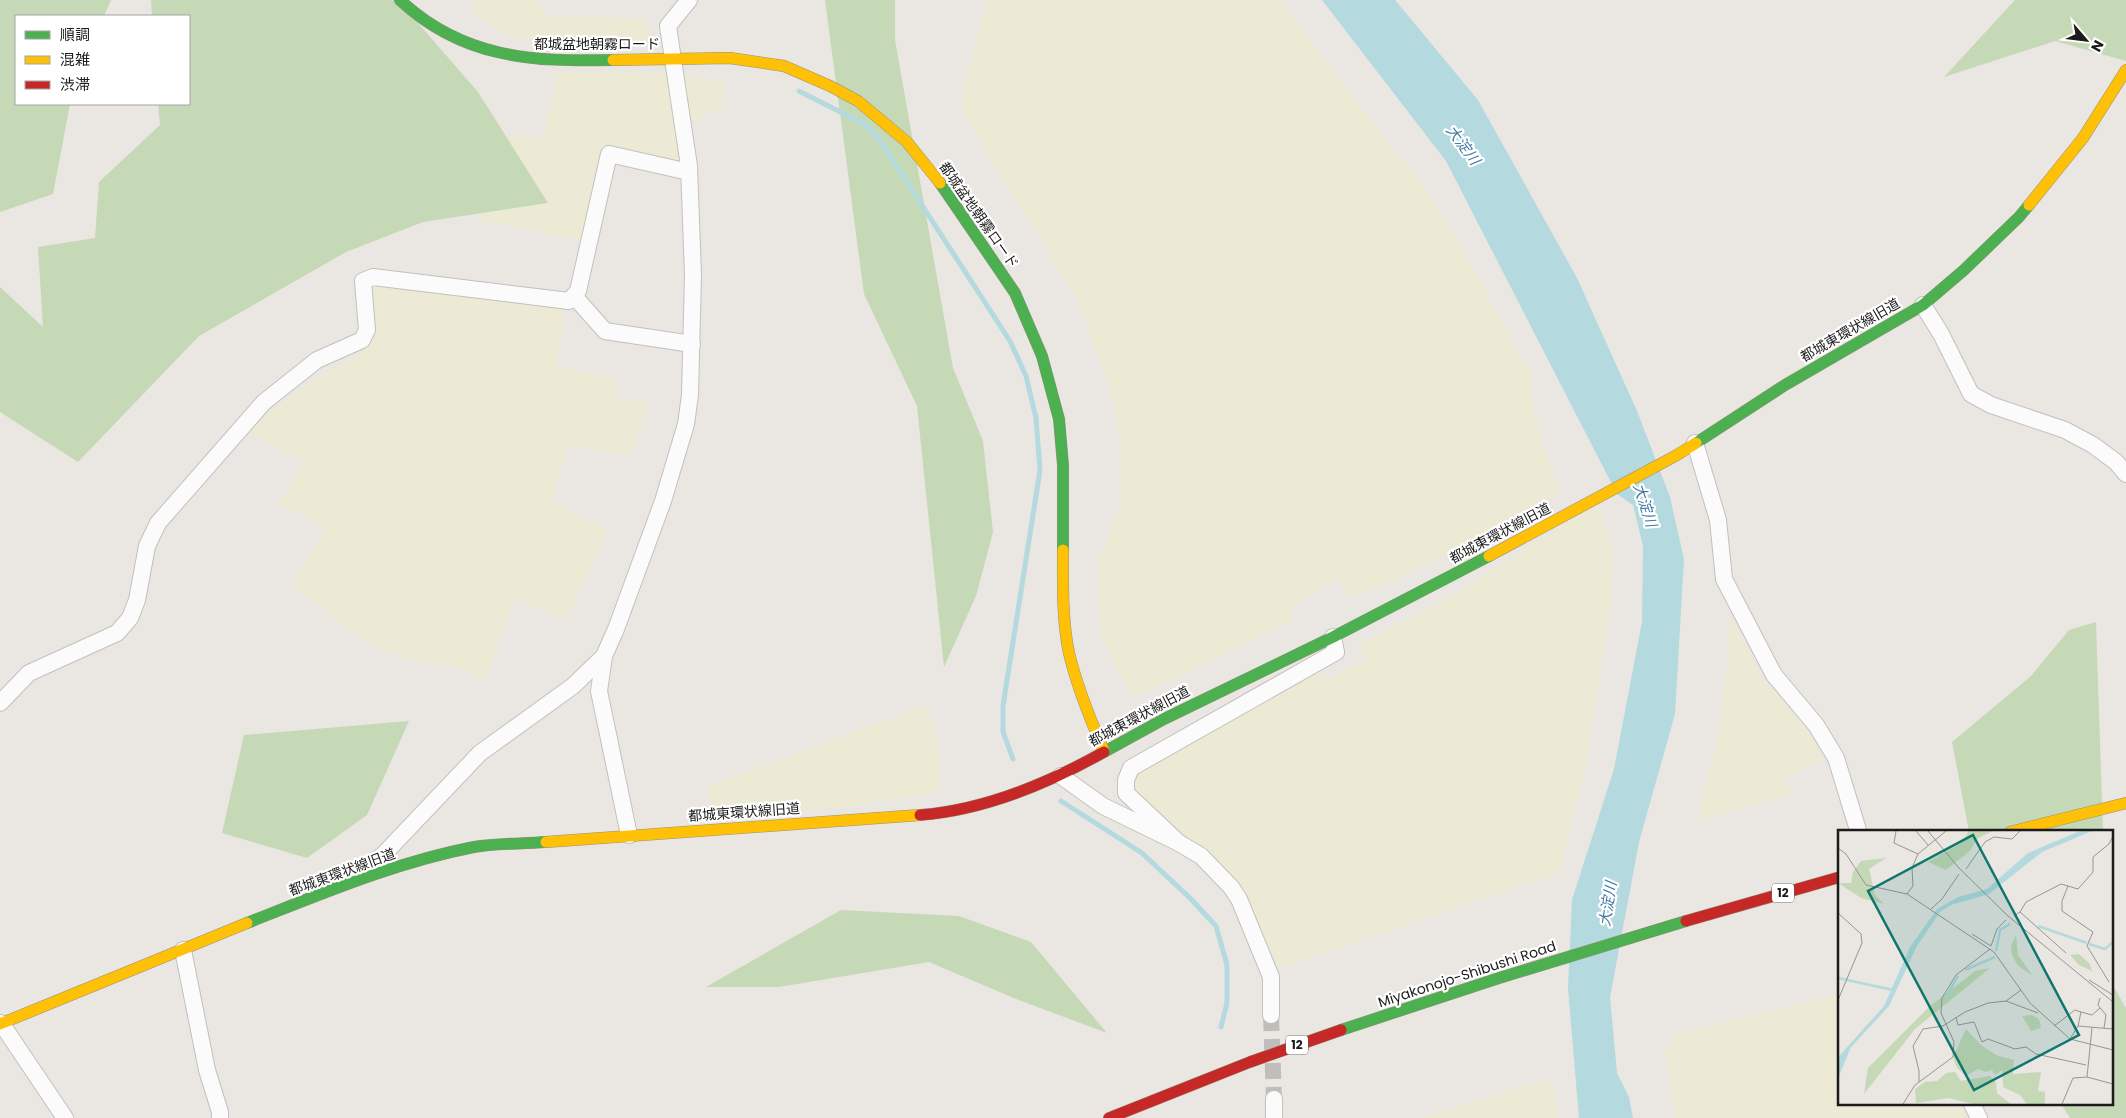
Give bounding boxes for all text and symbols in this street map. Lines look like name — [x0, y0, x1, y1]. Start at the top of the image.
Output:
legend — [15, 15, 190, 105]
north arrow — [2061, 15, 2111, 65]
text: 順調 — [60, 24, 90, 45]
street label: 都城盆地朝霧ロード — [534, 34, 660, 54]
text: N — [2086, 37, 2109, 55]
text: 混雑 — [60, 49, 90, 70]
text: 渋滞 — [60, 74, 90, 95]
water label: 大淀川 — [1441, 120, 1487, 171]
street label: 都城盆地朝霧ロード — [935, 158, 1023, 272]
street label: 都城東環状線旧道 — [1797, 293, 1903, 367]
water label: 大淀川 — [1629, 480, 1663, 531]
street label: 都城東環状線旧道 — [1446, 498, 1554, 568]
street label: 都城東環状線旧道 — [1085, 681, 1193, 751]
street label: 都城東環状線旧道 — [687, 798, 801, 826]
inset map — [1838, 830, 2114, 1106]
street label: 都城東環状線旧道 — [286, 843, 398, 901]
water label: 大淀川 — [1594, 878, 1622, 928]
road number: 12 — [1772, 884, 1794, 902]
street label: Miyakonojo-Shibushi Road — [1375, 936, 1559, 1012]
road number: 12 — [1286, 1036, 1308, 1054]

